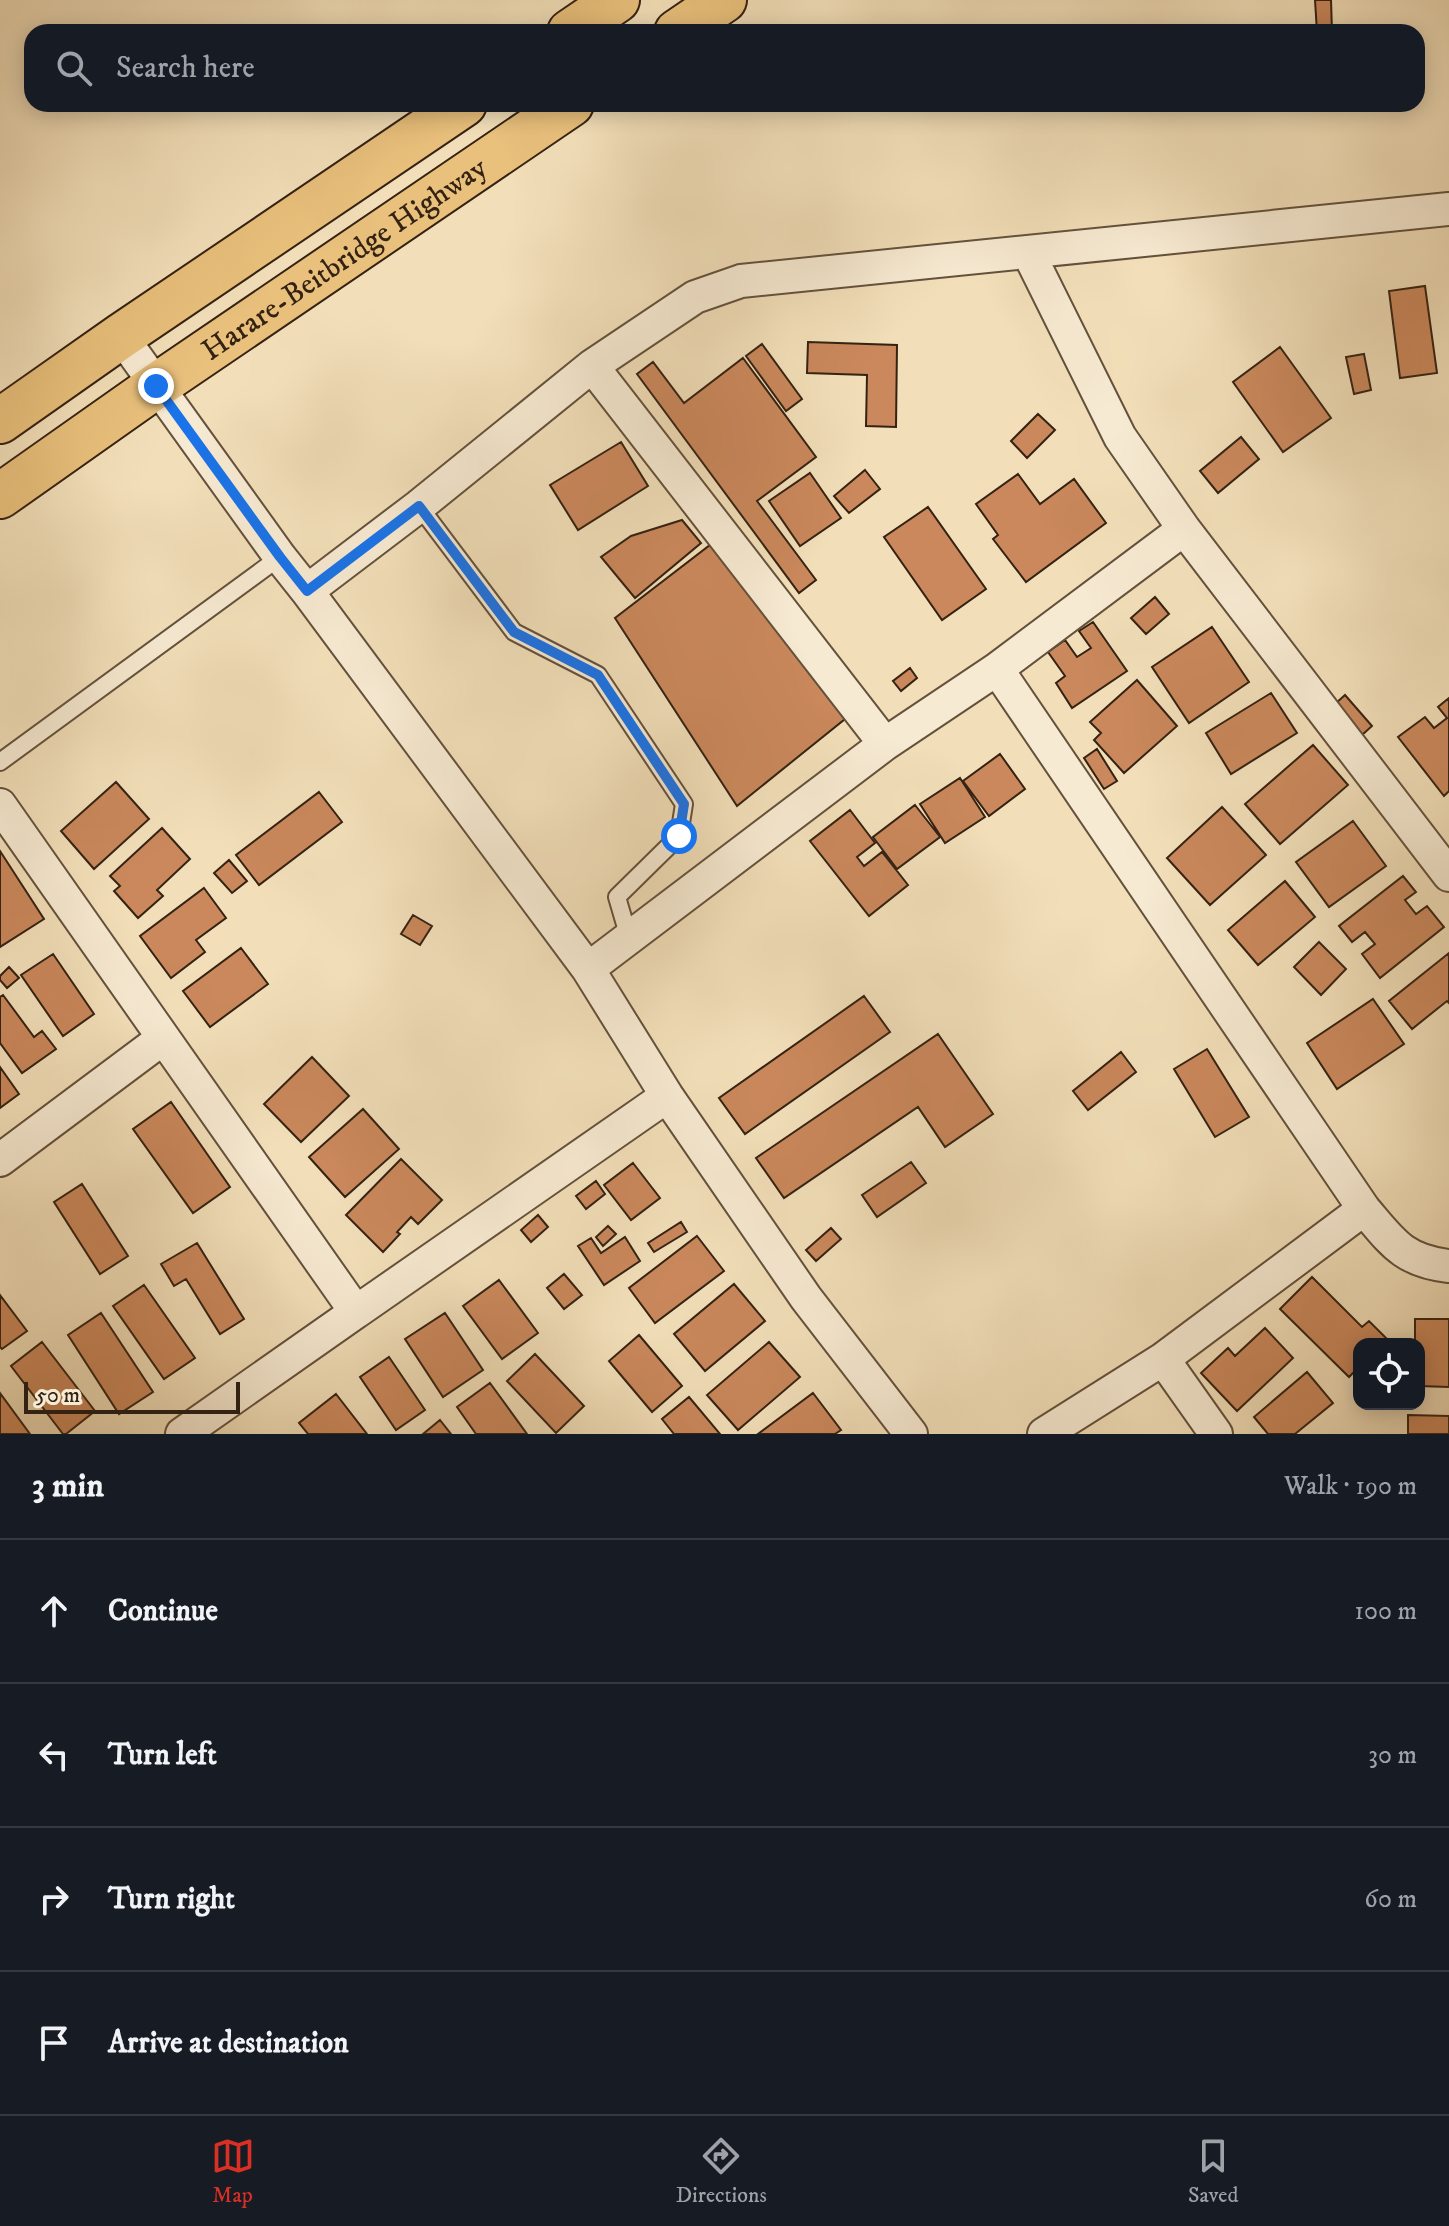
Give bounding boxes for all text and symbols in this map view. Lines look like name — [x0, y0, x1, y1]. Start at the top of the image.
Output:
search box — [24, 24, 1425, 112]
icon: search — [52, 46, 96, 90]
text: Search here — [116, 50, 255, 87]
street label: Harare-Beitbridge Highway — [195, 149, 495, 370]
route end — [138, 368, 174, 404]
route start — [661, 818, 697, 854]
map controls — [1353, 1338, 1425, 1410]
button: locate — [1353, 1338, 1425, 1410]
scale bar — [24, 1378, 240, 1414]
text: 50 m — [36, 1382, 80, 1409]
text: 3 min — [32, 1465, 104, 1507]
text: Walk · 190 m — [1284, 1470, 1417, 1503]
icon: ahead — [32, 1589, 76, 1633]
text: Continue — [108, 1593, 218, 1630]
text: 100 m — [1354, 1595, 1417, 1628]
icon: left — [32, 1733, 76, 1777]
text: Turn left — [108, 1737, 217, 1774]
text: 30 m — [1368, 1739, 1417, 1772]
icon: right — [32, 1877, 76, 1921]
text: Turn right — [108, 1881, 235, 1918]
text: 60 m — [1364, 1883, 1417, 1916]
icon: arrive — [32, 2021, 76, 2065]
text: Arrive at destination — [108, 2025, 349, 2062]
tab: Map — [211, 2134, 255, 2209]
tab: Directions — [676, 2134, 767, 2209]
tab: Saved — [1188, 2134, 1238, 2209]

